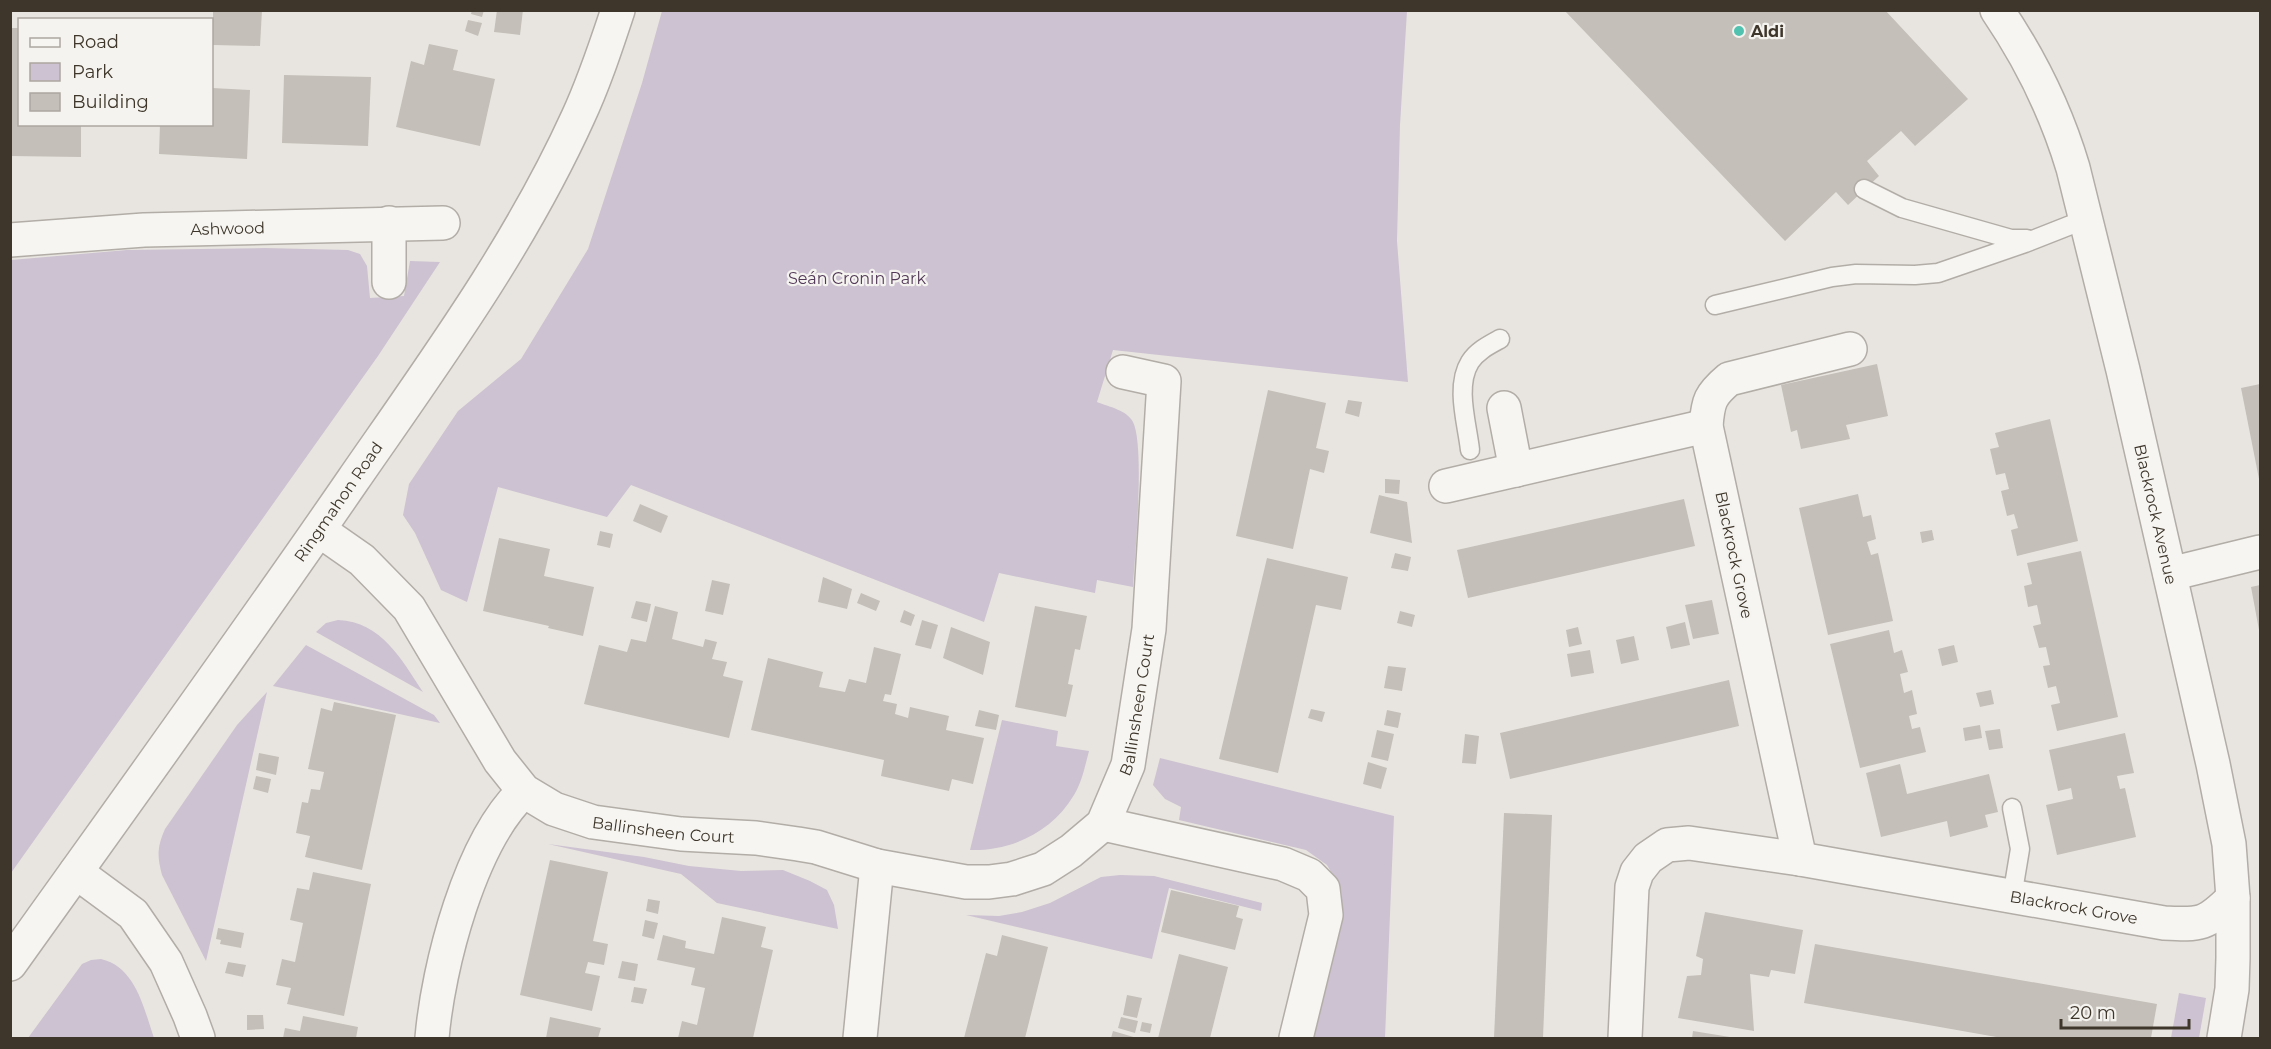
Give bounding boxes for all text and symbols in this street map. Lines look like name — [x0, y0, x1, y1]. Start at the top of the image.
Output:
legend — [18, 18, 213, 126]
place label: Aldi — [1750, 22, 1784, 41]
marker: Aldi — [1732, 24, 1746, 38]
text: Road — [72, 31, 119, 53]
text: Park — [72, 61, 113, 83]
text: Building — [72, 91, 149, 113]
street label: Ashwood — [190, 218, 265, 238]
park label: Seán Cronin Park — [788, 269, 926, 288]
street label: Ringmahon Road — [290, 438, 386, 565]
street label: Blackrock Avenue — [2131, 442, 2181, 586]
street label: Blackrock Grove — [1711, 490, 1757, 620]
street label: Ballinsheen Court — [1115, 632, 1158, 779]
street label: Ballinsheen Court — [591, 812, 736, 846]
street label: Blackrock Grove — [2008, 887, 2139, 928]
scale bar — [2061, 992, 2188, 1030]
text: 20 m — [2070, 1002, 2116, 1024]

